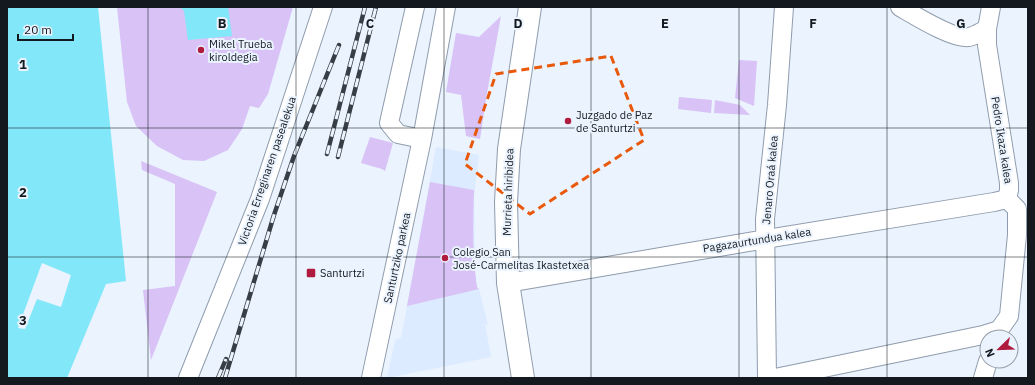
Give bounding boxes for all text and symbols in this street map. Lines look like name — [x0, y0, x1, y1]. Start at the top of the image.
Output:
text: B — [218, 15, 227, 32]
text: C — [366, 15, 375, 32]
text: D — [513, 15, 523, 32]
text: E — [661, 15, 669, 32]
text: F — [809, 15, 817, 32]
text: G — [956, 15, 966, 32]
scale bar — [18, 16, 73, 42]
text: 20 m — [24, 22, 52, 37]
place label: Mikel Trueba kiroldegia — [209, 37, 272, 64]
marker: Mikel Trueba kiroldegia — [196, 45, 206, 55]
text: 1 — [19, 56, 27, 73]
street label: Victoria Erreginaren pasealekua — [235, 95, 299, 247]
street label: Pedro Ikaza kalea — [988, 96, 1016, 185]
place label: Juzgado de Paz de Santurtzi — [576, 108, 652, 135]
marker: Juzgado de Paz de Santurtzi — [563, 116, 573, 126]
street label: Jenaro Oraá kalea — [759, 135, 781, 225]
street label: Murrieta hiribidea — [499, 148, 517, 236]
text: 2 — [19, 184, 27, 201]
street label: Santurtziko parkea — [381, 211, 413, 305]
street label: Pagazaurtundua kalea — [702, 225, 812, 255]
place label: Colegio San José-Carmelitas Ikastetxea — [453, 245, 589, 272]
marker: Colegio San José-Carmelitas Ikastetxea — [440, 253, 450, 263]
place label: Santurtzi — [320, 266, 364, 280]
marker: Santurtzi — [305, 267, 317, 279]
text: 3 — [19, 312, 27, 329]
north arrow — [979, 329, 1019, 369]
text: N — [982, 346, 998, 359]

